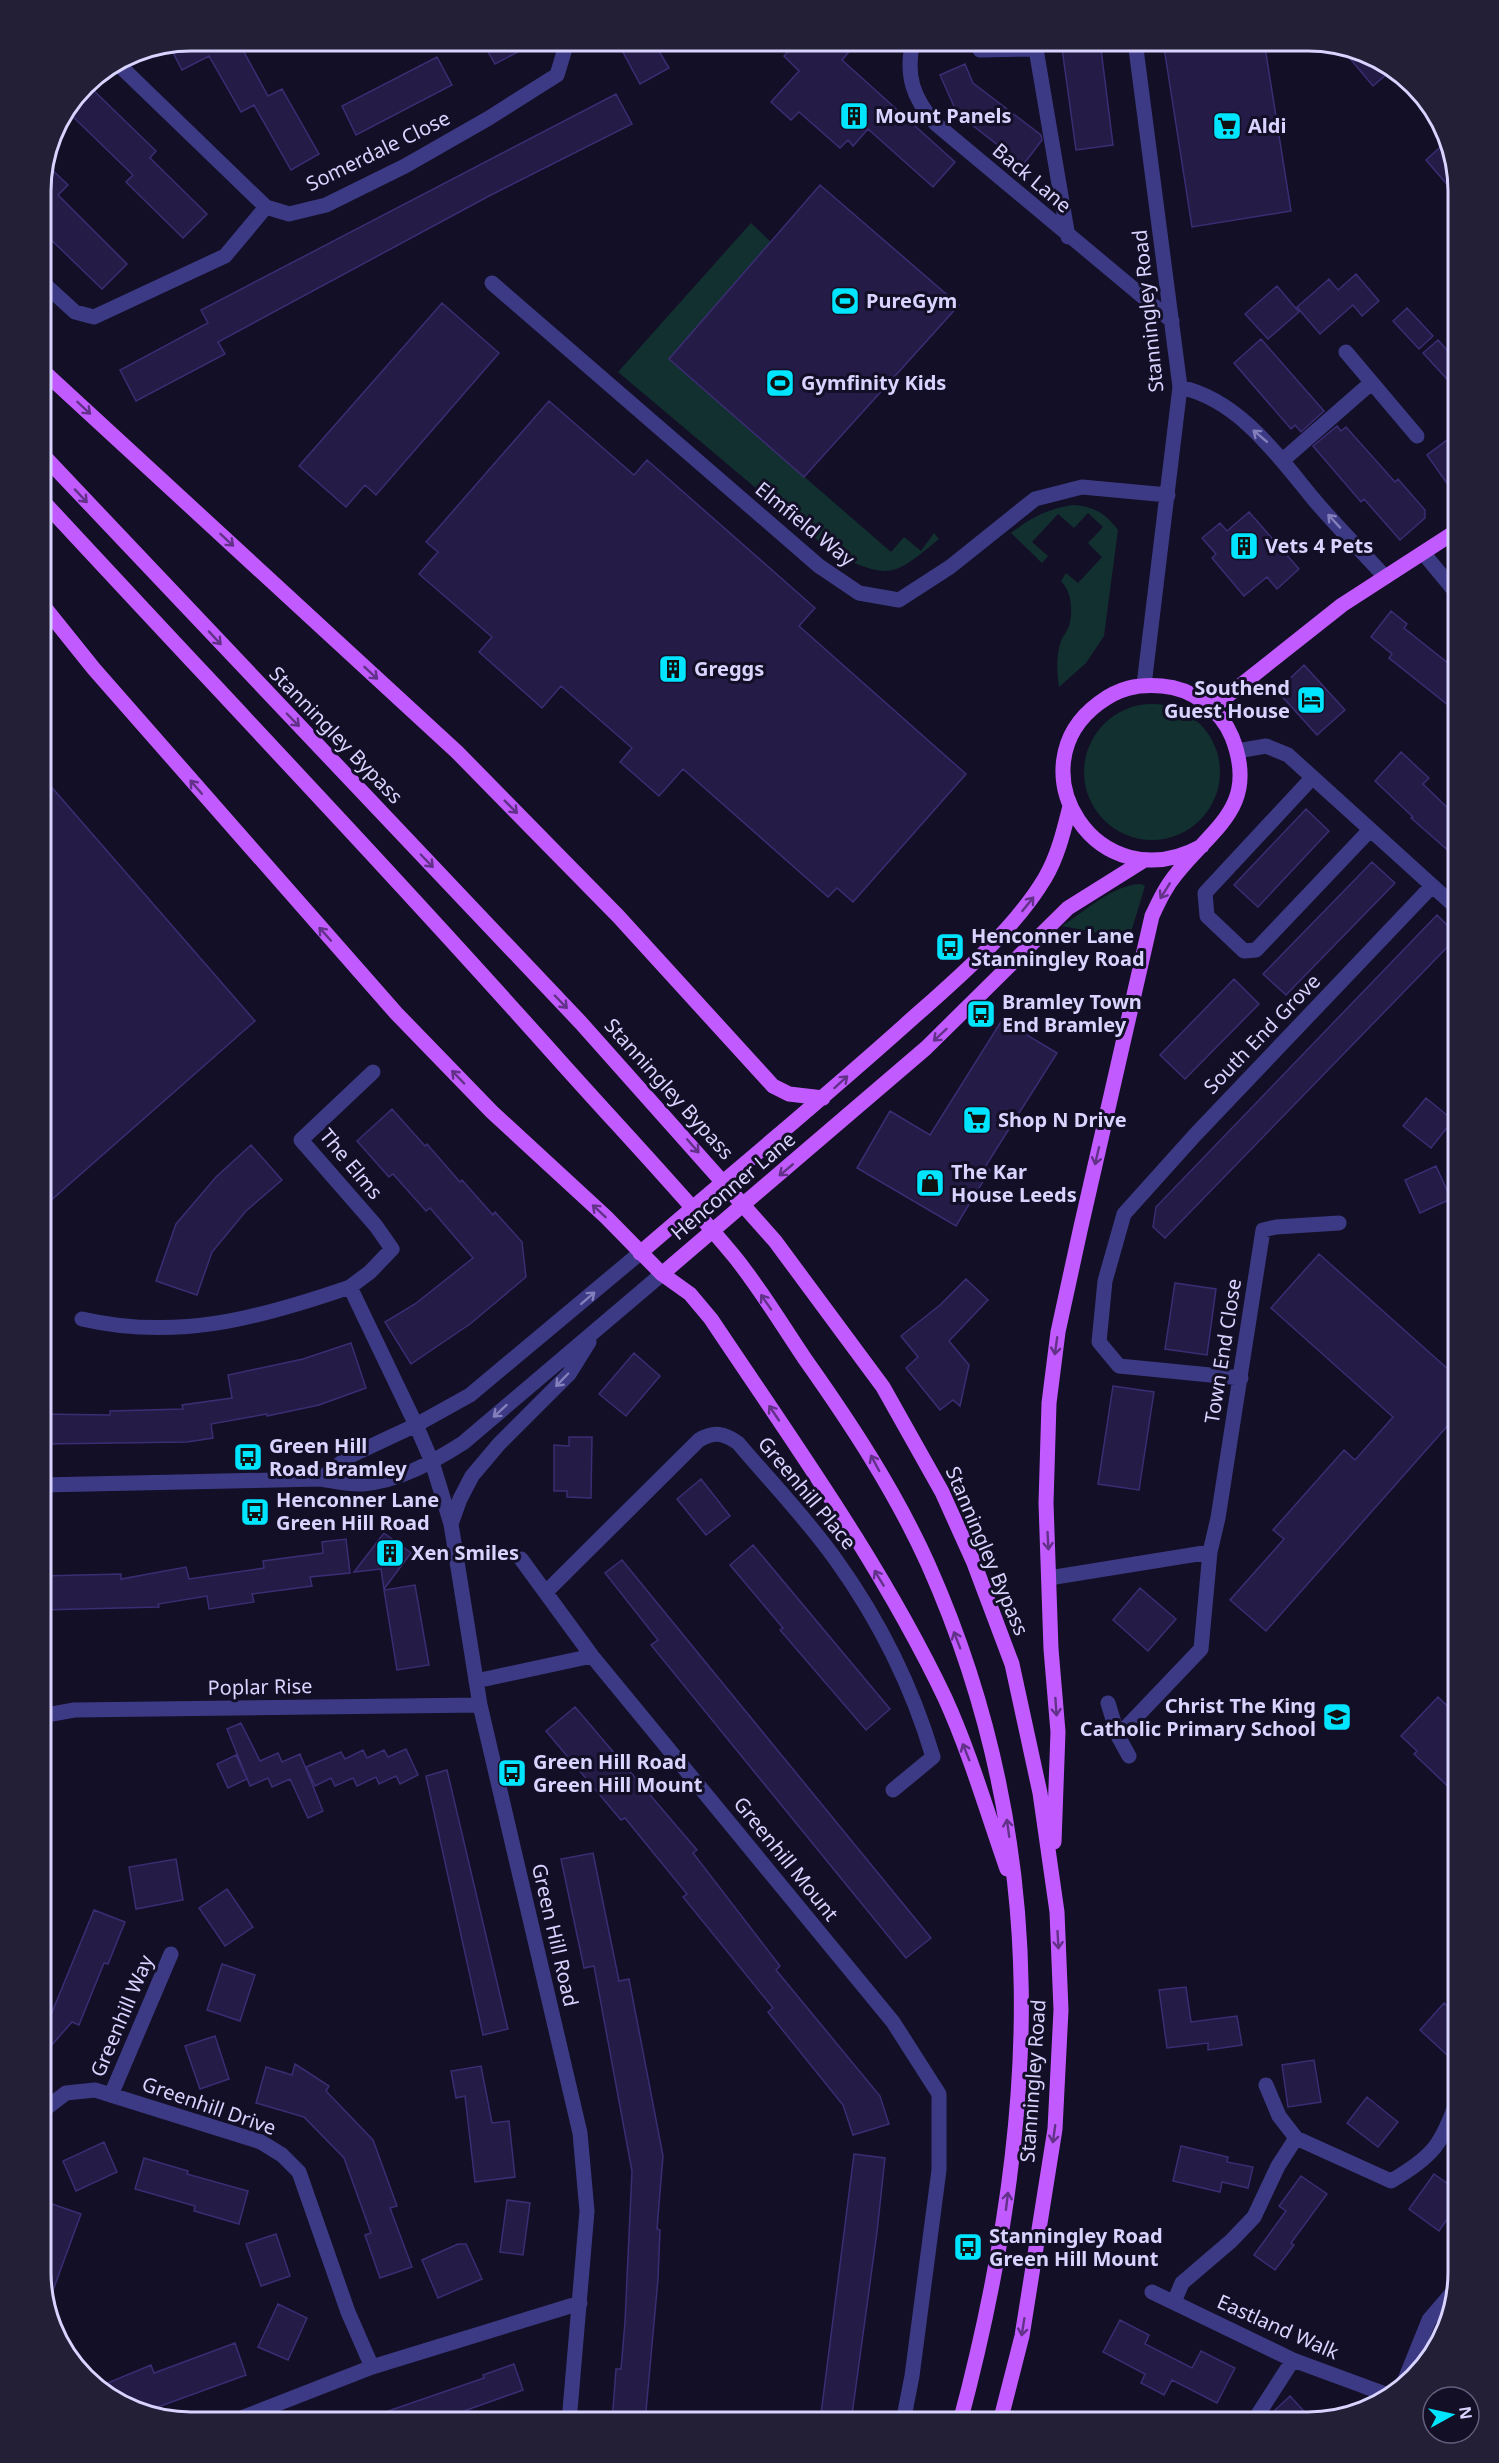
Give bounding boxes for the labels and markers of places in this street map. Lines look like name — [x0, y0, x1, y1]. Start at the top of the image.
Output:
building icon: Mount Panels — [838, 100, 870, 132]
place label: Mount Panels — [875, 102, 1012, 129]
supermarket icon: Aldi — [1211, 110, 1243, 142]
place label: Aldi — [1248, 112, 1286, 139]
sports icon: PureGym — [829, 285, 861, 317]
place label: PureGym — [866, 287, 957, 314]
sports icon: Gymfinity Kids — [764, 367, 796, 399]
place label: Gymfinity Kids — [801, 369, 946, 396]
building icon: Vets 4 Pets — [1228, 530, 1260, 562]
place label: Vets 4 Pets — [1265, 532, 1373, 559]
building icon: Greggs — [657, 653, 689, 685]
place label: Greggs — [694, 655, 764, 682]
place label: Southend Guest House — [1164, 674, 1290, 724]
hotel icon: Southend Guest House — [1295, 684, 1327, 716]
place label: Henconner Lane Stanningley Road — [971, 922, 1145, 972]
bus stop icon: Henconner Lane Stanningley Road — [934, 931, 966, 963]
place label: Bramley Town End Bramley — [1002, 988, 1142, 1038]
bus stop icon: Bramley Town End Bramley — [965, 998, 997, 1030]
supermarket icon: Shop N Drive — [961, 1104, 993, 1136]
place label: Shop N Drive — [998, 1106, 1127, 1133]
place label: The Kar House Leeds — [951, 1158, 1077, 1208]
shop icon: The Kar House Leeds — [914, 1167, 946, 1199]
place label: Green Hill Road Bramley — [269, 1432, 407, 1482]
bus stop icon: Green Hill Road Bramley — [232, 1441, 264, 1473]
place label: Henconner Lane Green Hill Road — [276, 1486, 439, 1536]
bus stop icon: Henconner Lane Green Hill Road — [239, 1496, 271, 1528]
building icon: Xen Smiles — [374, 1537, 406, 1569]
place label: Xen Smiles — [411, 1539, 519, 1566]
place label: Christ The King Catholic Primary School — [1080, 1692, 1316, 1742]
school or university icon: Christ The King Catholic Primary School — [1321, 1701, 1353, 1733]
place label: Green Hill Road Green Hill Mount — [533, 1748, 703, 1798]
bus stop icon: Green Hill Road Green Hill Mount — [496, 1757, 528, 1789]
place label: Stanningley Road Green Hill Mount — [989, 2222, 1163, 2272]
bus stop icon: Stanningley Road Green Hill Mount — [952, 2231, 984, 2263]

